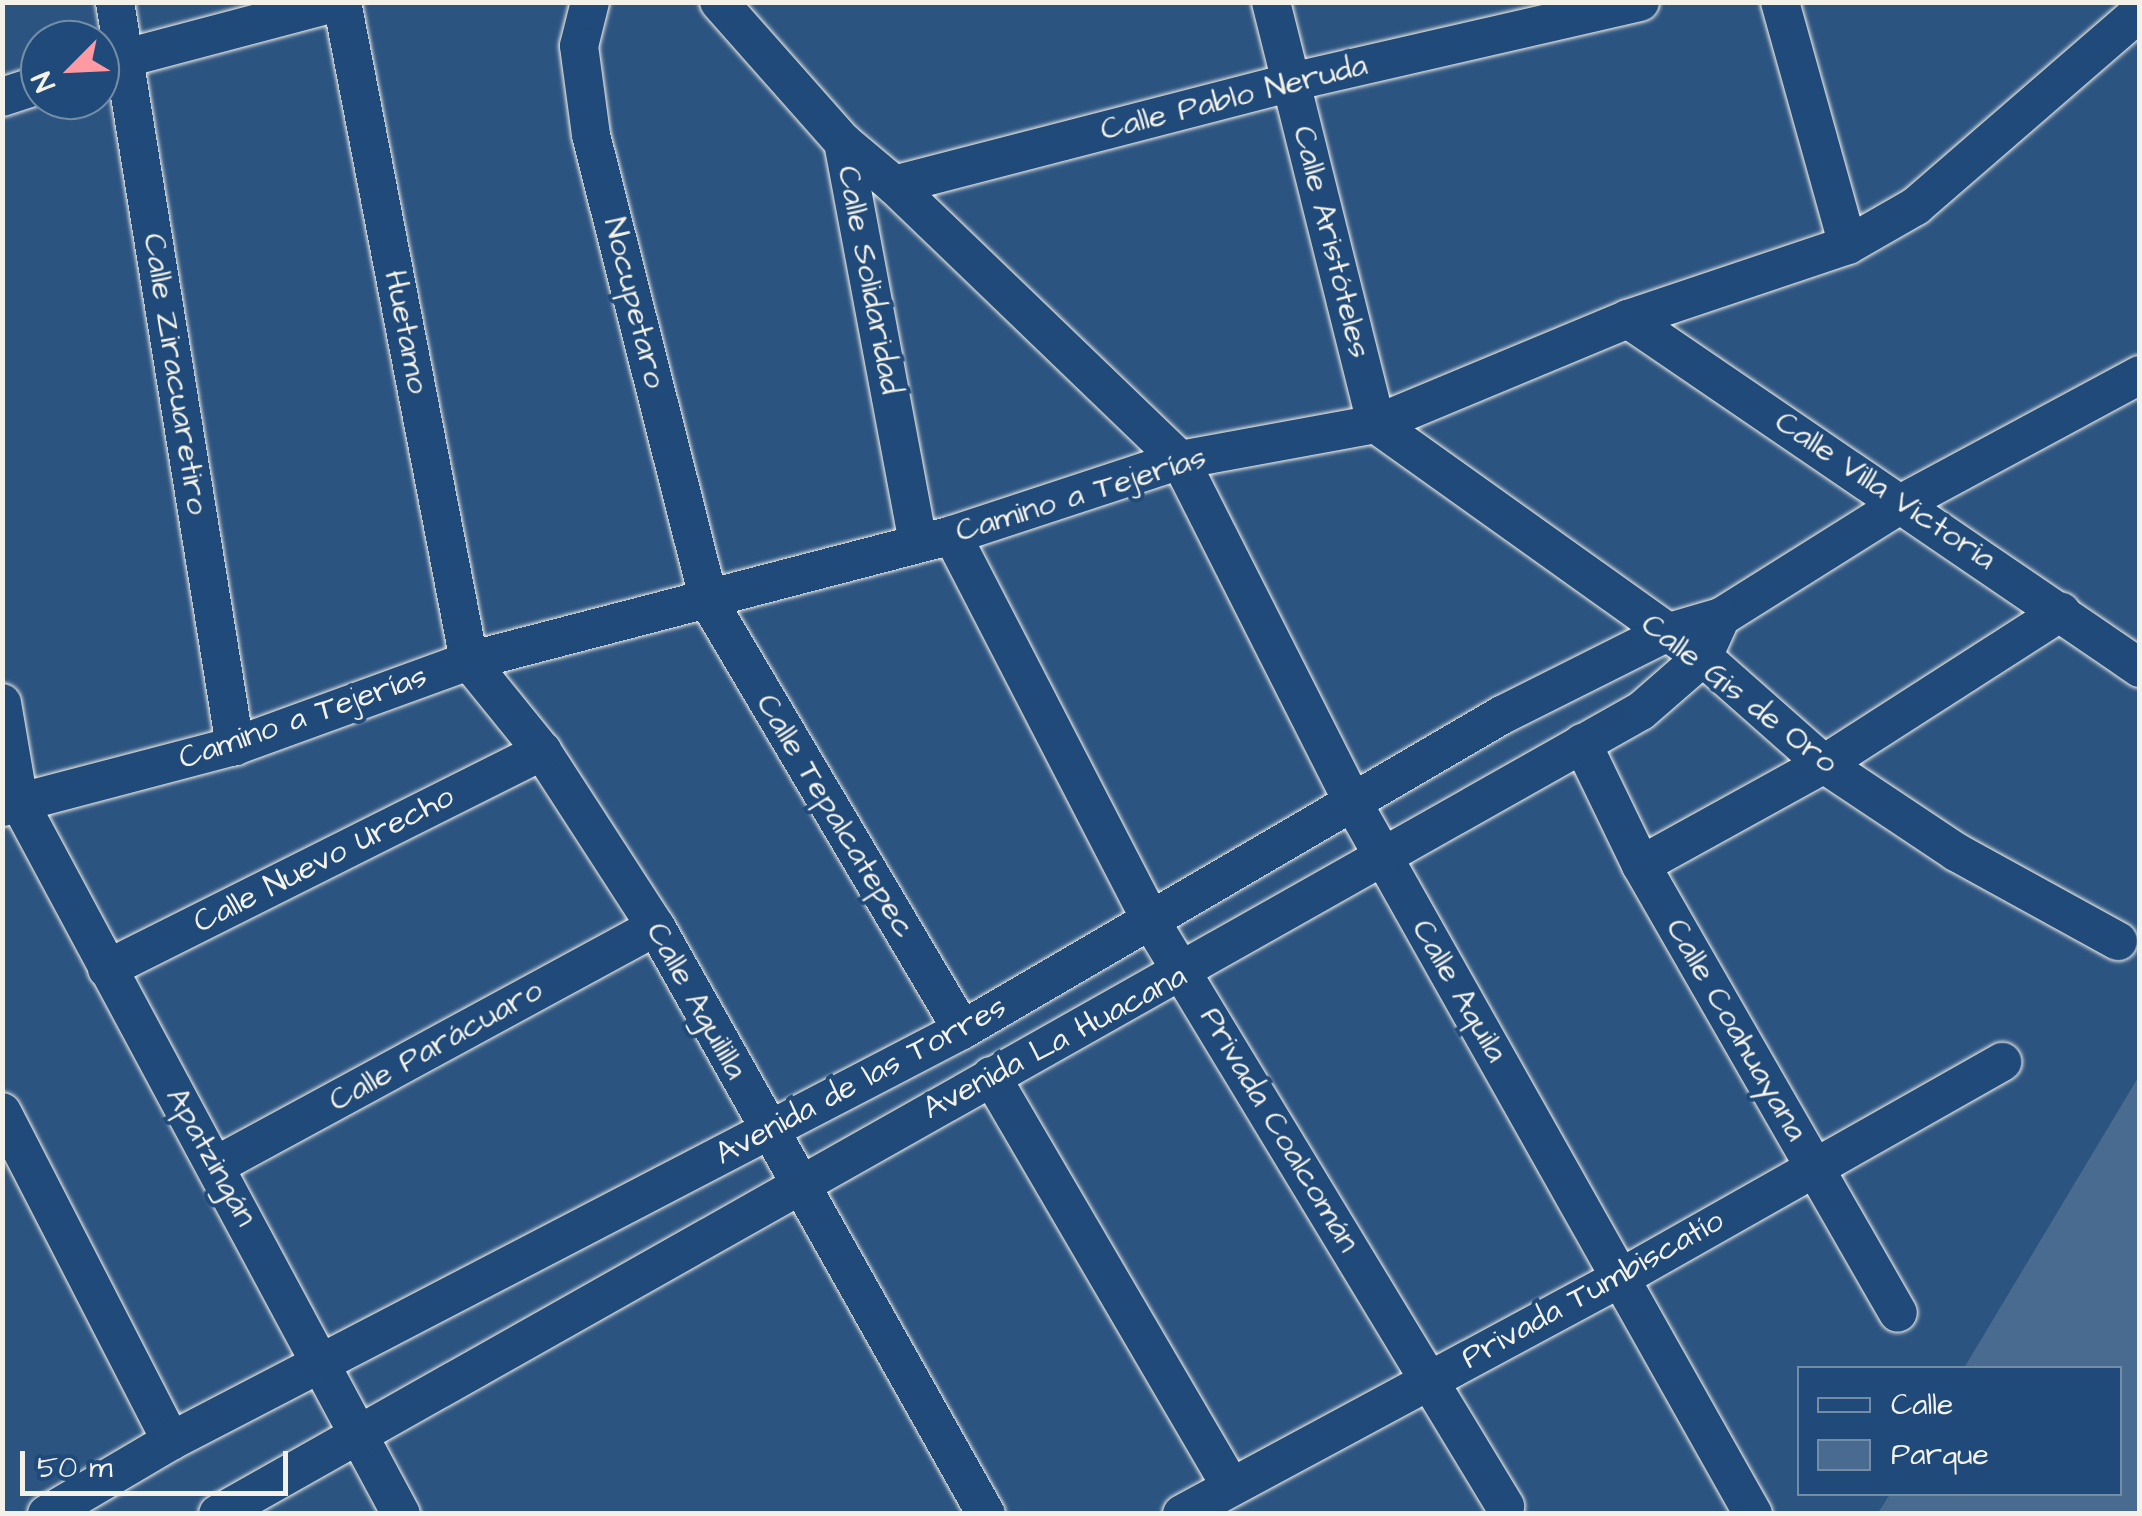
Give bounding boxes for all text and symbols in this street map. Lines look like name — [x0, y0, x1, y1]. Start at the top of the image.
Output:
north arrow — [20, 20, 120, 120]
street label: Calle Pablo Neruda — [1097, 46, 1371, 150]
text: N — [23, 66, 65, 98]
street label: Calle Aristóteles — [1284, 122, 1378, 362]
street label: Calle Solidaridad — [828, 163, 910, 397]
street label: Nocupetaro — [594, 214, 674, 392]
street label: Calle Ziracuaretiro — [134, 231, 216, 517]
street label: Huetamo — [375, 267, 437, 397]
street label: Calle Villa Victoria — [1767, 403, 2003, 579]
street label: Camino a Tejerías — [951, 439, 1211, 551]
street label: Calle Gis de Oro — [1633, 605, 1845, 783]
street label: Camino a Tejerías — [174, 658, 432, 778]
street label: Calle Tepalcatepec — [747, 687, 923, 945]
street label: Calle Nuevo Urecho — [187, 778, 461, 942]
street label: Calle Coahuayana — [1657, 912, 1815, 1148]
street label: Calle Aquila — [1403, 913, 1515, 1069]
street label: Calle Aguililla — [637, 916, 755, 1086]
street label: Avenida La Huacana — [917, 957, 1193, 1129]
street label: Calle Parácuaro — [323, 971, 549, 1121]
street label: Avenida de las Torres — [709, 988, 1013, 1174]
street label: Privada Coalcomán — [1191, 1001, 1367, 1259]
street label: Apatzingán — [157, 1081, 265, 1233]
street label: Privada Tumbiscatío — [1455, 1202, 1731, 1378]
legend — [1797, 1366, 2122, 1496]
text: Calle — [1891, 1384, 1953, 1426]
scale bar — [25, 1431, 292, 1493]
text: Parque — [1891, 1434, 1989, 1476]
text: 50 m — [37, 1447, 113, 1489]

